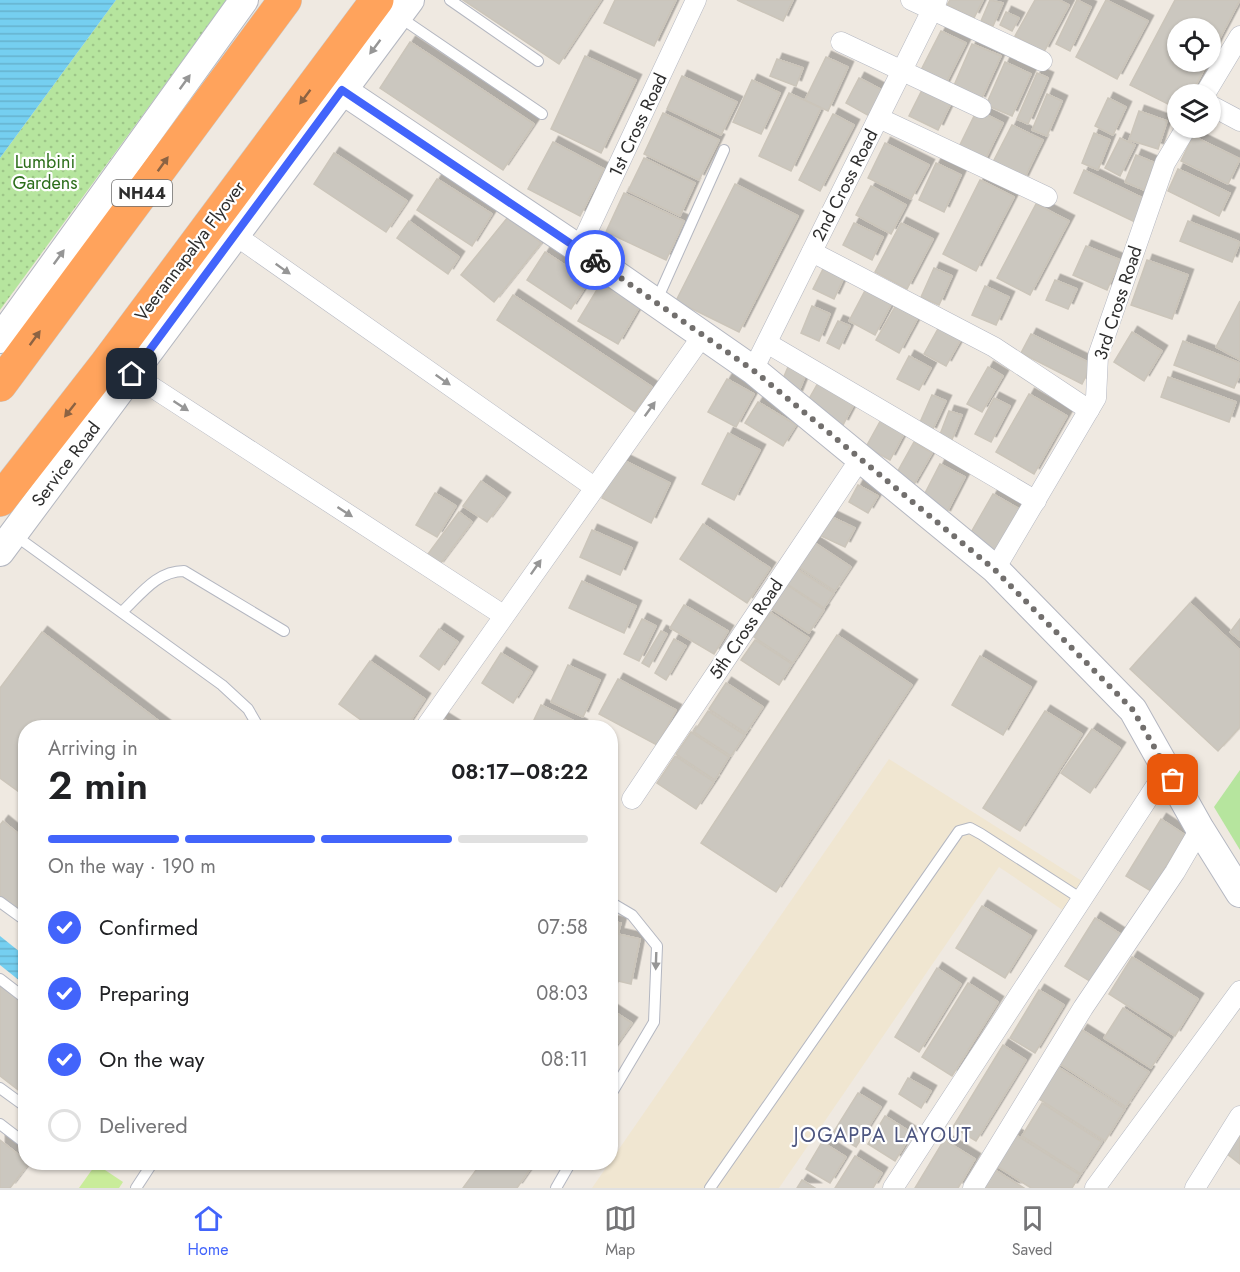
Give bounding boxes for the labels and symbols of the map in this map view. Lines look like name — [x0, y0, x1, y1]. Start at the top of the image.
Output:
one-way arrow — [369, 38, 381, 54]
street label: 1st Cross Road — [603, 69, 673, 181]
one-way arrow — [179, 74, 191, 90]
one-way arrow — [299, 89, 311, 105]
street label: 2nd Cross Road — [806, 125, 884, 245]
park label: Lumbini Gardens — [12, 149, 78, 196]
one-way arrow — [157, 157, 169, 173]
street label: Veerannapalya Flyover — [129, 175, 252, 327]
road number: NH44 — [112, 180, 172, 206]
courier — [565, 230, 625, 290]
street label: 3rd Cross Road — [1087, 243, 1149, 363]
one-way arrow — [53, 250, 65, 266]
one-way arrow — [275, 263, 291, 274]
one-way arrow — [29, 331, 41, 347]
pin — [106, 348, 157, 399]
one-way arrow — [435, 374, 450, 386]
one-way arrow — [173, 400, 190, 411]
one-way arrow — [64, 402, 76, 418]
one-way arrow — [644, 402, 656, 418]
street label: Service Road — [25, 416, 107, 512]
one-way arrow — [336, 507, 353, 518]
one-way arrow — [530, 560, 542, 576]
street label: 5th Cross Road — [703, 574, 789, 684]
pin — [1147, 754, 1198, 805]
one-way arrow — [651, 952, 661, 971]
district label: JOGAPPA LAYOUT — [791, 1121, 972, 1150]

